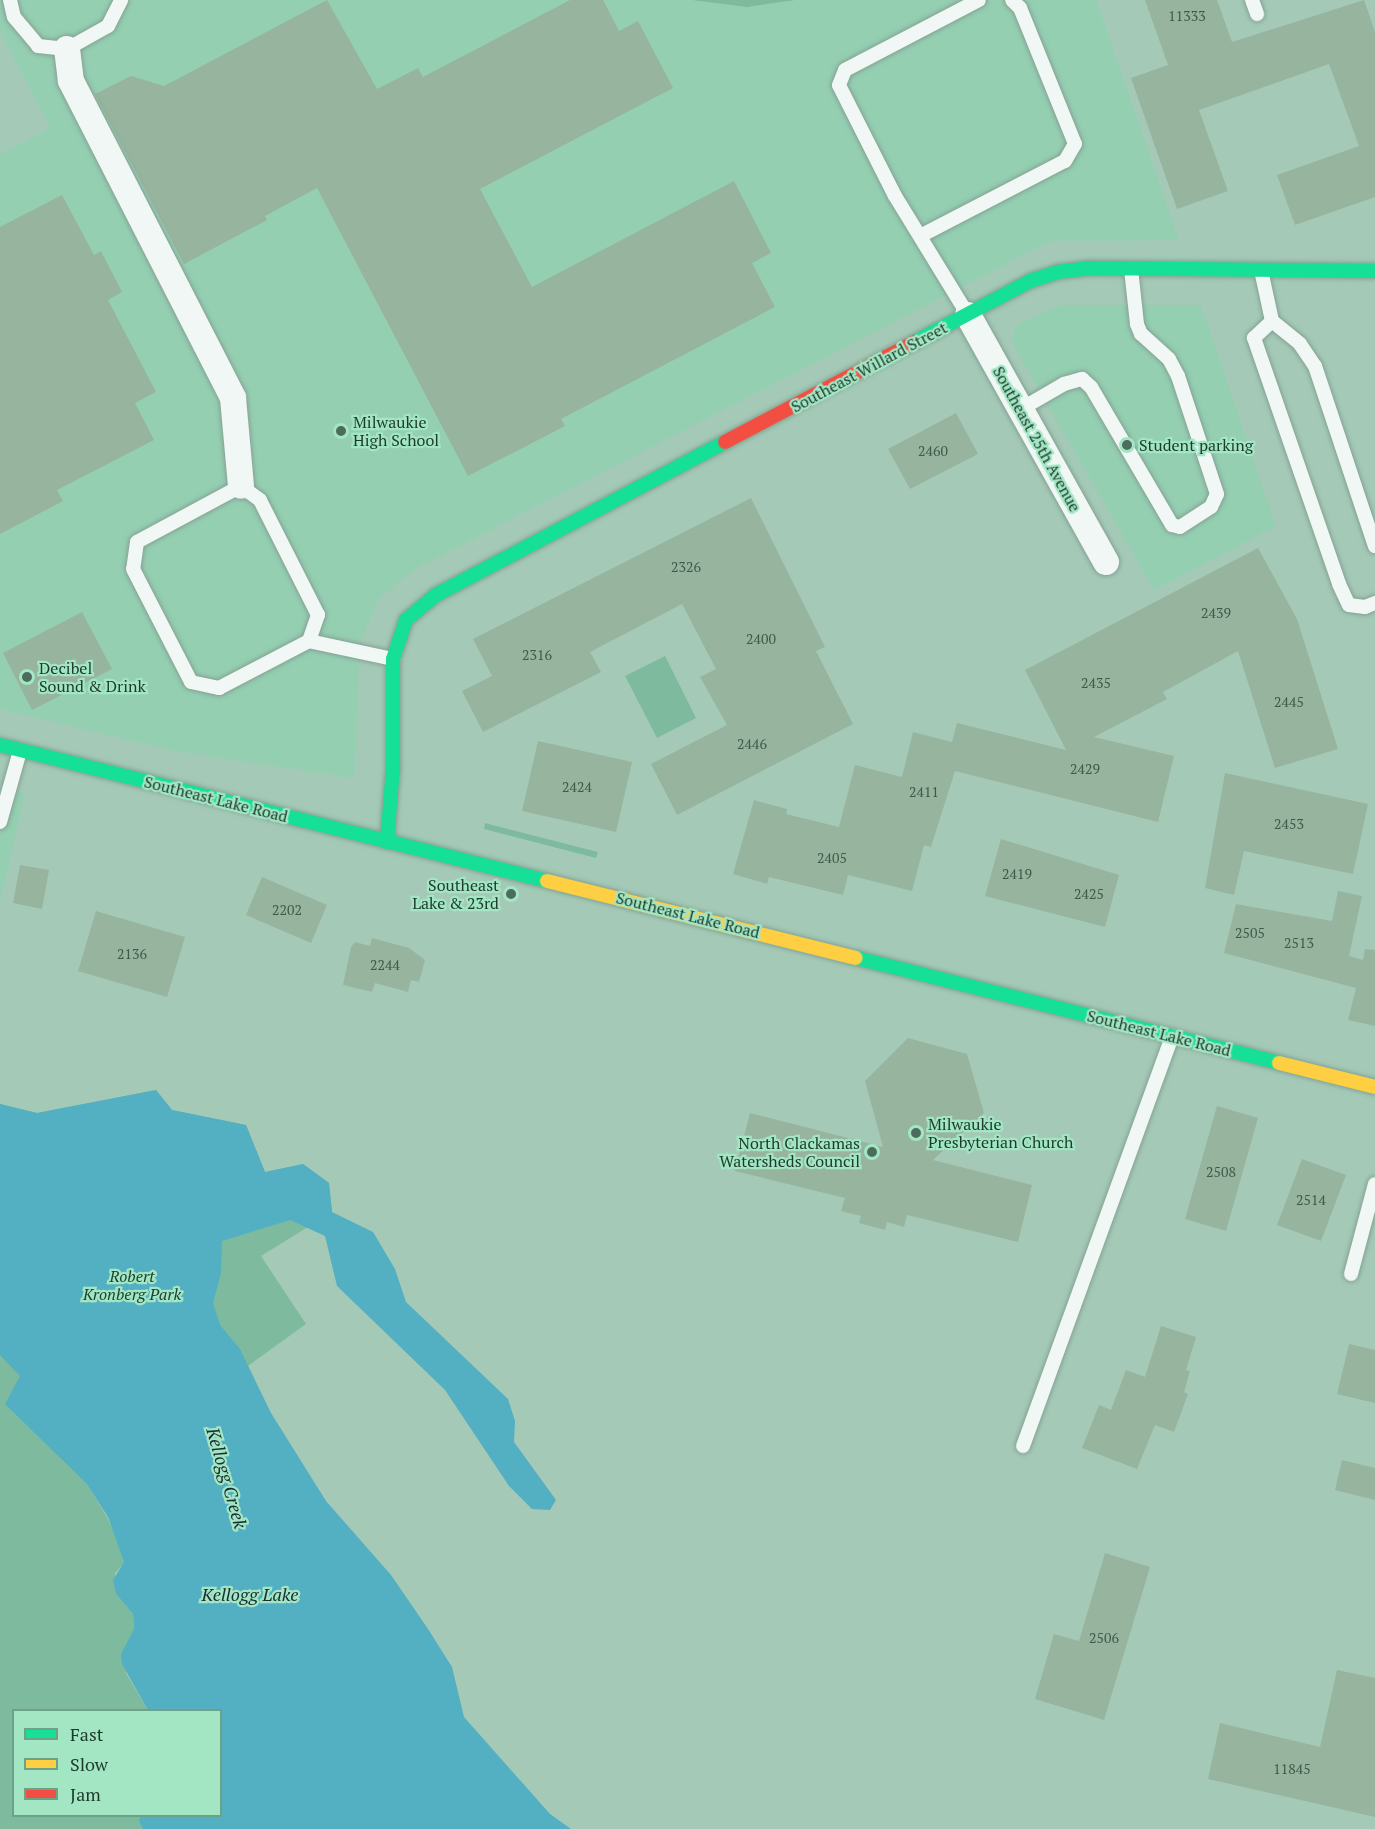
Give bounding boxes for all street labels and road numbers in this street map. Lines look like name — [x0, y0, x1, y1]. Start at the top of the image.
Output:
street label: Southeast Willard Street — [788, 318, 950, 416]
street label: Southeast 25th Avenue — [989, 363, 1085, 515]
street label: Southeast Lake Road — [142, 772, 290, 826]
street label: Southeast Lake Road — [614, 888, 762, 942]
street label: Southeast Lake Road — [1085, 1006, 1233, 1060]

